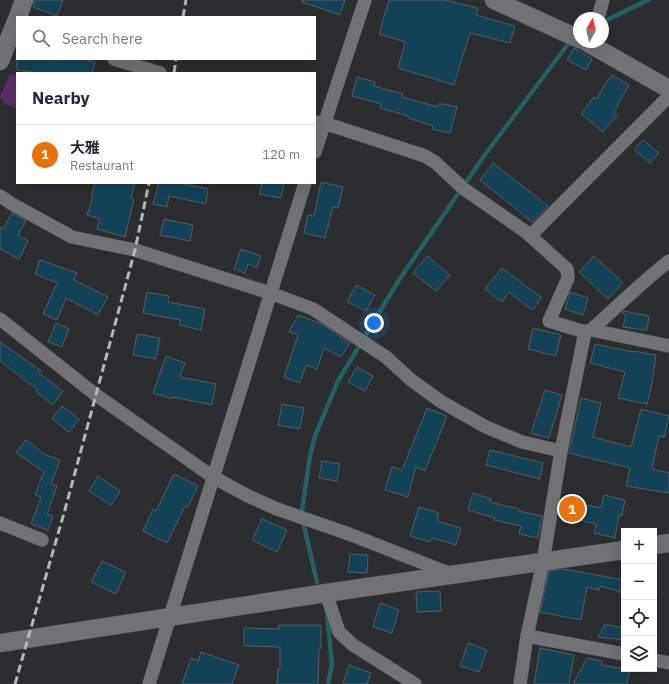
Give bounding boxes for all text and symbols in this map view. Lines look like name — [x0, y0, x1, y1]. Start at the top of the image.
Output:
north arrow — [573, 12, 609, 48]
search box — [16, 16, 316, 60]
icon: search — [30, 27, 52, 49]
text: Search here — [62, 29, 142, 48]
text: Nearby — [32, 87, 90, 109]
text: 大雅 — [70, 138, 100, 157]
text: 1 — [41, 146, 49, 163]
text: 120 m — [262, 146, 300, 163]
text: Restaurant — [70, 157, 134, 174]
your location — [364, 313, 384, 333]
pin: 1 — [559, 494, 585, 524]
map controls — [621, 528, 657, 672]
button: + — [621, 528, 657, 564]
button: − — [621, 564, 657, 600]
button: locate — [621, 600, 657, 636]
button: layers — [621, 636, 657, 672]

